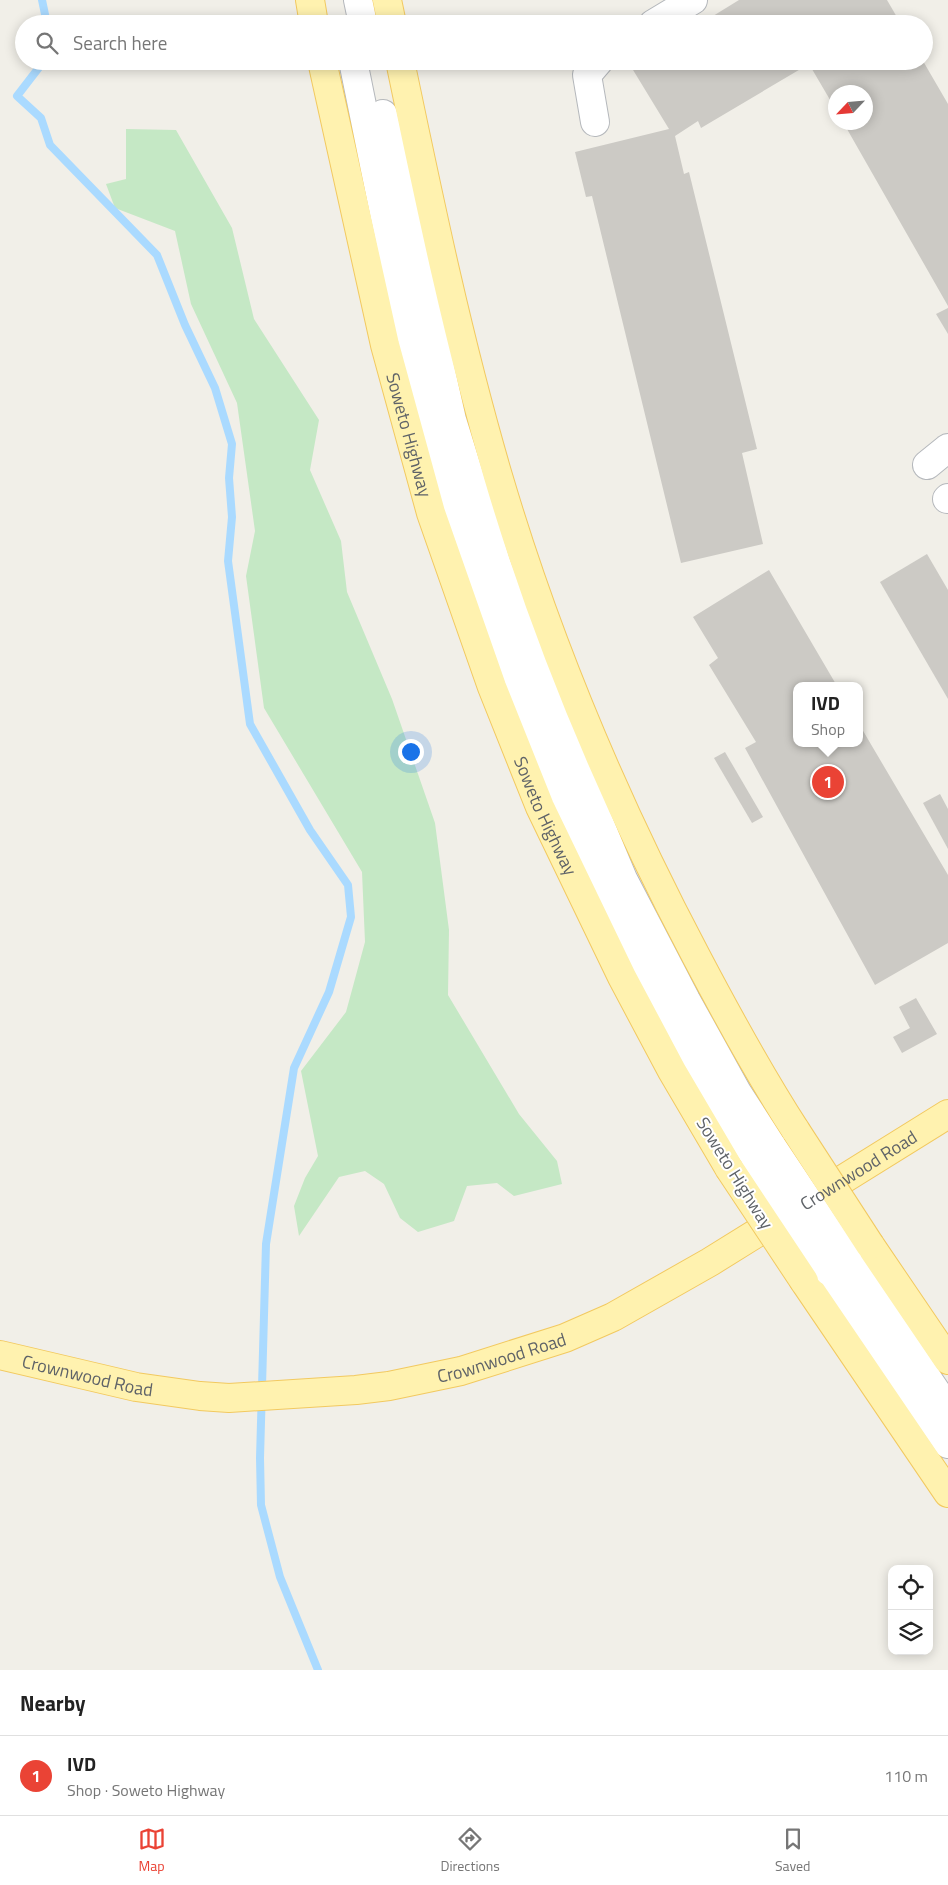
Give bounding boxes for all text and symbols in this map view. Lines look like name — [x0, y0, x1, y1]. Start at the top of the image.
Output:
search box — [15, 15, 933, 70]
text: Search here — [73, 28, 167, 57]
icon: search — [33, 29, 61, 57]
north arrow — [828, 85, 873, 130]
street label: Soweto Highway — [380, 370, 440, 500]
popup — [793, 682, 863, 747]
text: IVD — [811, 688, 840, 717]
text: Shop — [811, 717, 845, 741]
your location — [398, 739, 424, 765]
street label: Soweto Highway — [508, 752, 585, 880]
pin: 1 — [812, 763, 844, 801]
street label: Soweto Highway — [690, 1112, 780, 1235]
street label: Crownwood Road — [794, 1123, 922, 1217]
street label: Crownwood Road — [434, 1325, 569, 1389]
street label: Crownwood Road — [19, 1347, 155, 1403]
map controls — [888, 1565, 933, 1655]
button: locate — [888, 1565, 933, 1610]
button: layers — [888, 1610, 933, 1655]
text: Nearby — [20, 1687, 85, 1719]
text: IVD — [67, 1749, 96, 1778]
text: 1 — [32, 1764, 40, 1788]
text: 110 m — [884, 1764, 928, 1788]
text: Shop · Soweto Highway — [67, 1778, 225, 1802]
tab: Map — [138, 1825, 166, 1876]
tab: Directions — [441, 1825, 500, 1876]
tab: Saved — [775, 1825, 811, 1876]

